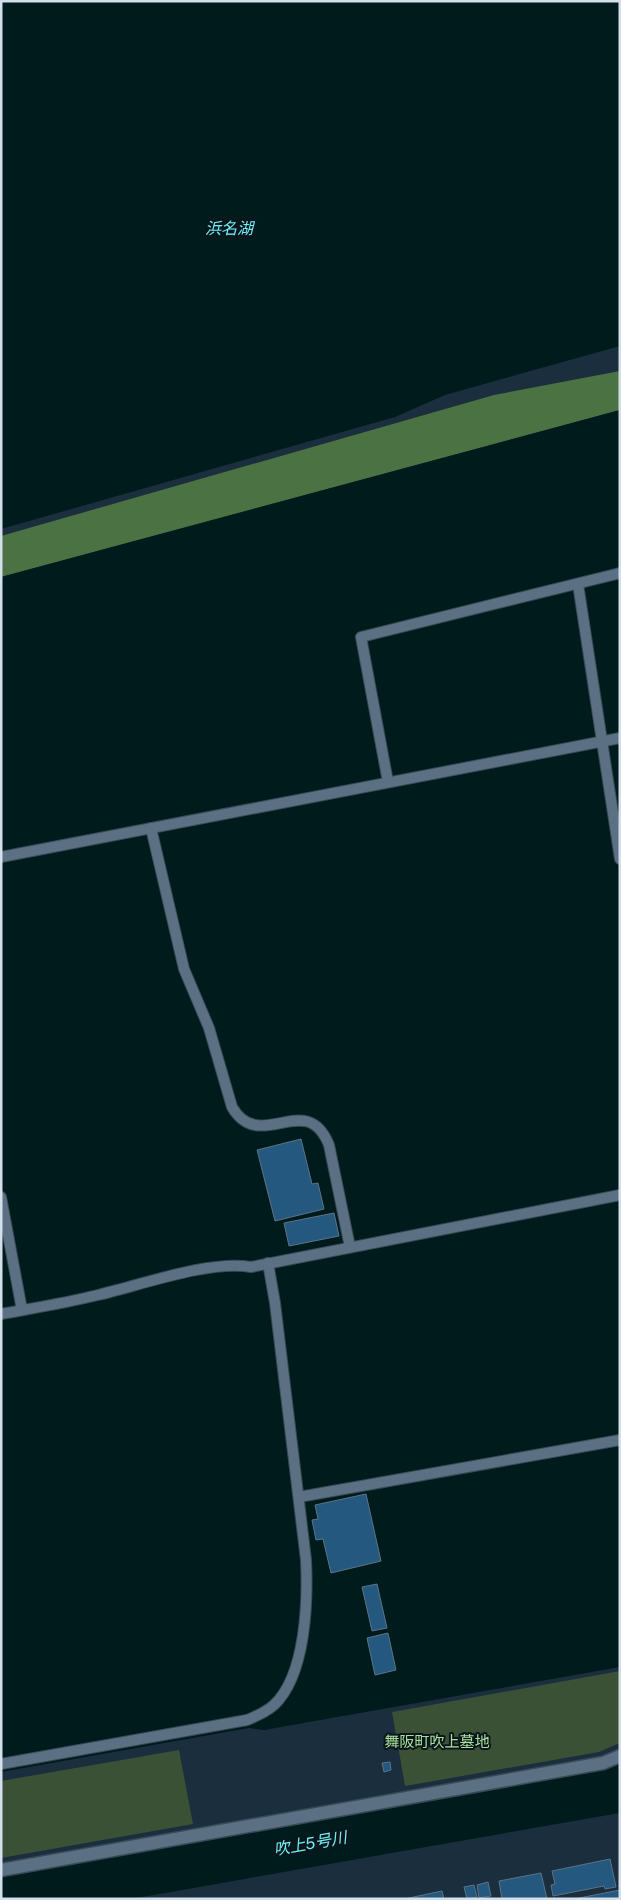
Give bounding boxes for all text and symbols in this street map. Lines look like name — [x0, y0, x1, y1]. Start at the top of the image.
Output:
water label: 浜名湖 — [205, 219, 256, 238]
park label: 舞阪町吹上墓地 — [384, 1733, 490, 1750]
water label: 吹上5号川 — [272, 1827, 350, 1859]

